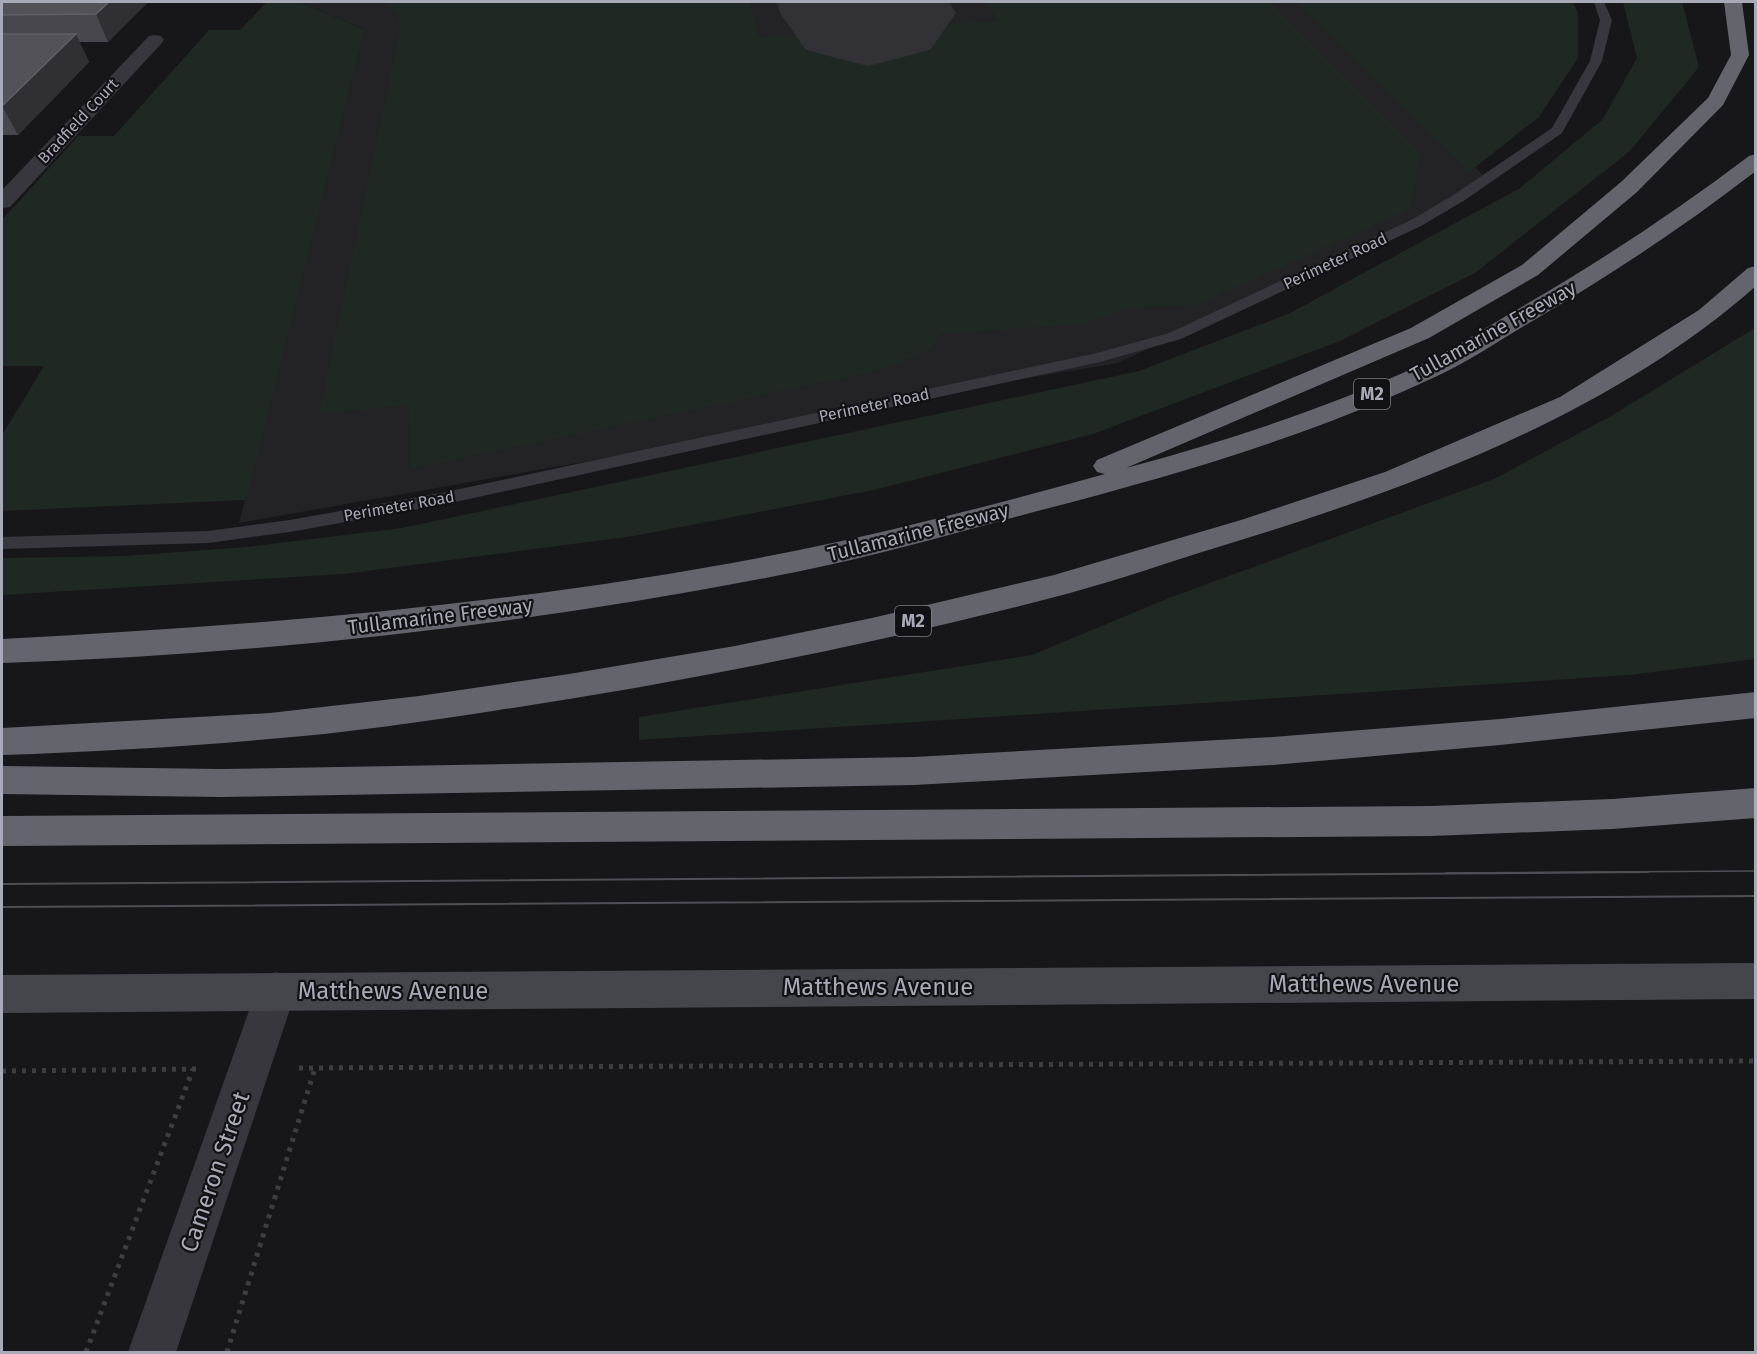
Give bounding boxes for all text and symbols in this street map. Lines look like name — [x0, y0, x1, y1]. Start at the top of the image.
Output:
street label: Bradfield Court — [34, 74, 122, 167]
street label: Perimeter Road — [1280, 229, 1390, 293]
street label: Tullamarine Freeway — [1406, 275, 1580, 386]
road number: M2 — [1354, 379, 1390, 409]
street label: Perimeter Road — [817, 384, 931, 426]
street label: Perimeter Road — [342, 487, 456, 525]
street label: Tullamarine Freeway — [825, 498, 1011, 566]
street label: Tullamarine Freeway — [346, 593, 534, 639]
road number: M2 — [895, 606, 931, 636]
street label: Matthews Avenue — [1269, 970, 1459, 998]
street label: Matthews Avenue — [783, 973, 973, 1001]
street label: Matthews Avenue — [298, 977, 488, 1005]
street label: Cameron Street — [174, 1088, 256, 1256]

